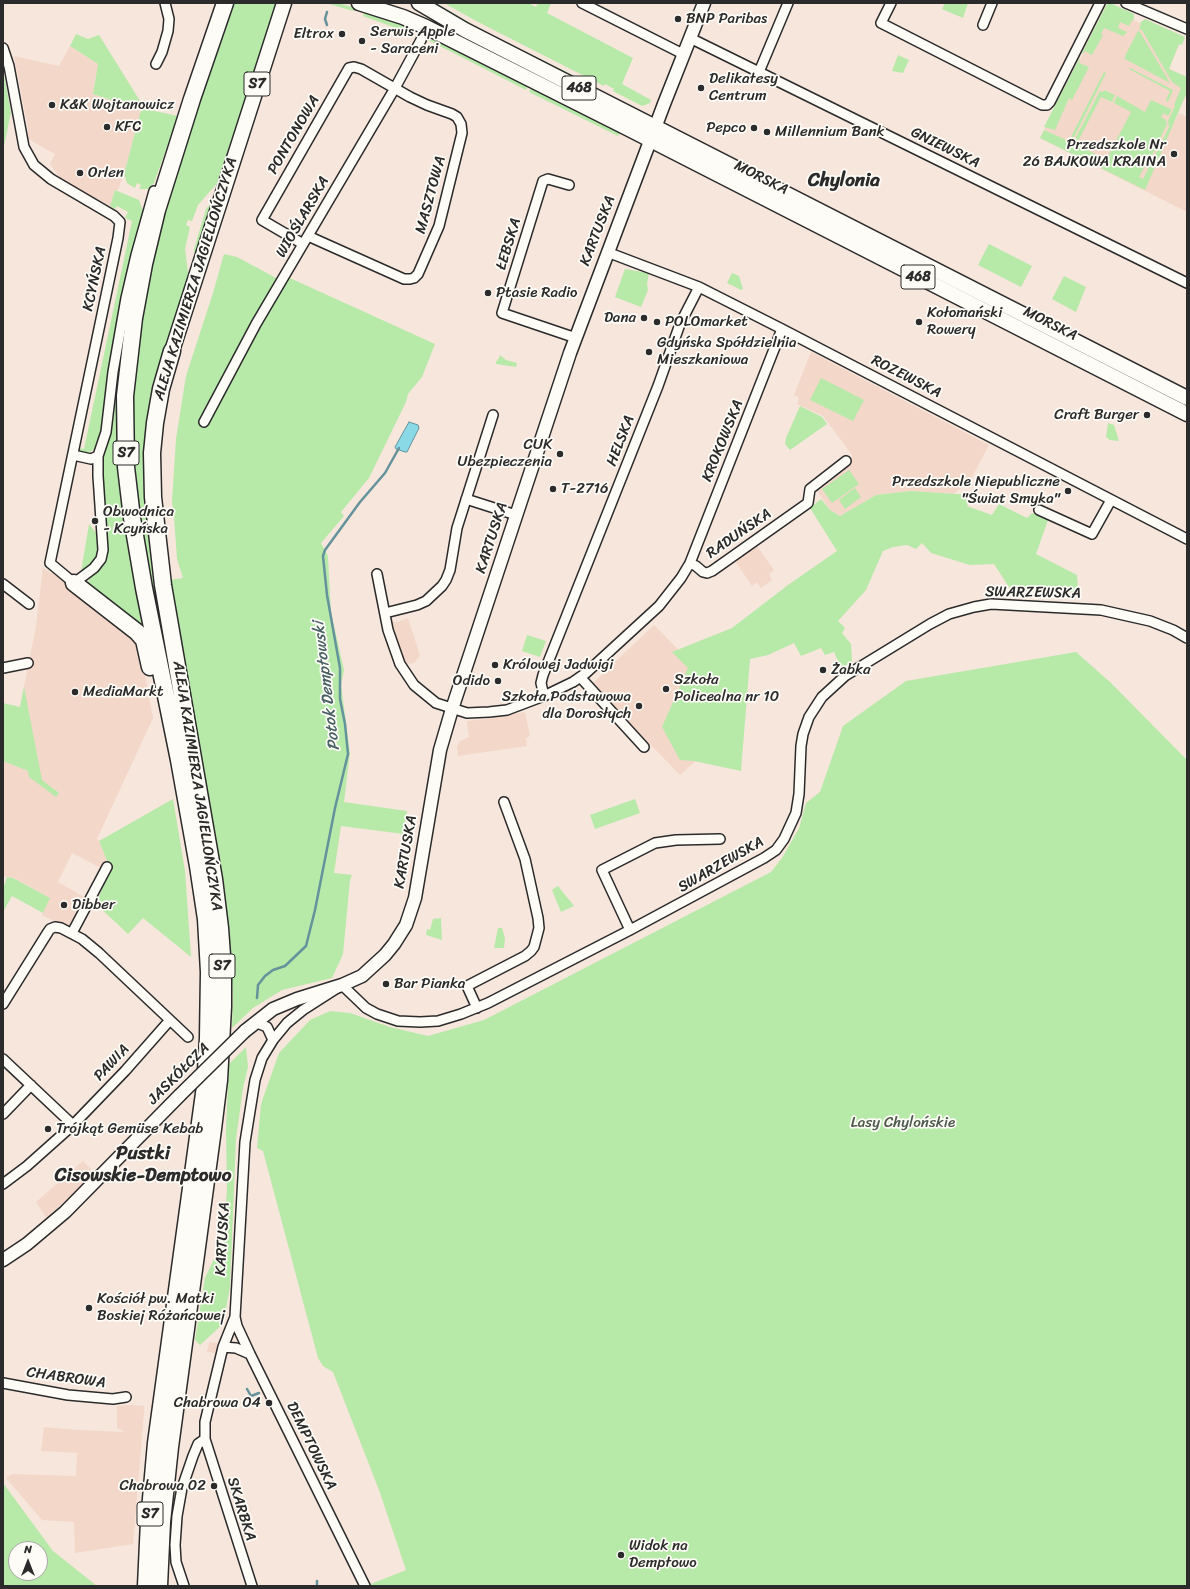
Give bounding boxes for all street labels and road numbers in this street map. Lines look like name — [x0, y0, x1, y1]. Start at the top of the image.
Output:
road number: S7 — [244, 72, 270, 96]
road number: 468 — [562, 76, 596, 100]
street label: PONTONOWA — [264, 92, 324, 178]
street label: GNIEWSKA — [908, 124, 982, 172]
street label: MASZTOWA — [412, 154, 450, 236]
street label: ALEJA KAZIMIERZA JAGIELLOŃCZYKA — [150, 155, 242, 403]
street label: MORSKA — [731, 157, 791, 199]
street label: WIOŚLARSKA — [273, 173, 333, 261]
street label: KARTUSKA — [576, 193, 620, 269]
street label: ŁEBSKA — [493, 216, 525, 272]
street label: KCYŃSKA — [79, 245, 111, 313]
road number: 468 — [901, 265, 935, 289]
street label: MORSKA — [1020, 303, 1080, 345]
street label: ROZEWSKA — [868, 352, 944, 402]
street label: KROKOWSKA — [698, 398, 748, 484]
street label: HELSKA — [603, 413, 639, 469]
road number: S7 — [113, 441, 139, 465]
street label: KARTUSKA — [472, 500, 512, 576]
street label: RADUŃSKA — [703, 505, 775, 563]
street label: SWARZEWSKA — [985, 583, 1081, 603]
street label: ALEJA KAZIMIERZA JAGIELLOŃCZYKA — [168, 660, 226, 912]
street label: KARTUSKA — [391, 814, 421, 890]
street label: SWARZEWSKA — [675, 833, 767, 897]
road number: S7 — [209, 954, 235, 978]
street label: JASKÓŁCZA — [144, 1039, 214, 1109]
street label: PAWIA — [91, 1041, 133, 1085]
street label: KARTUSKA — [212, 1202, 234, 1276]
street label: CHABROWA — [25, 1364, 107, 1392]
street label: DEMPTOWSKA — [282, 1399, 340, 1493]
street label: SKARBKA — [223, 1475, 259, 1543]
road number: S7 — [137, 1502, 163, 1526]

